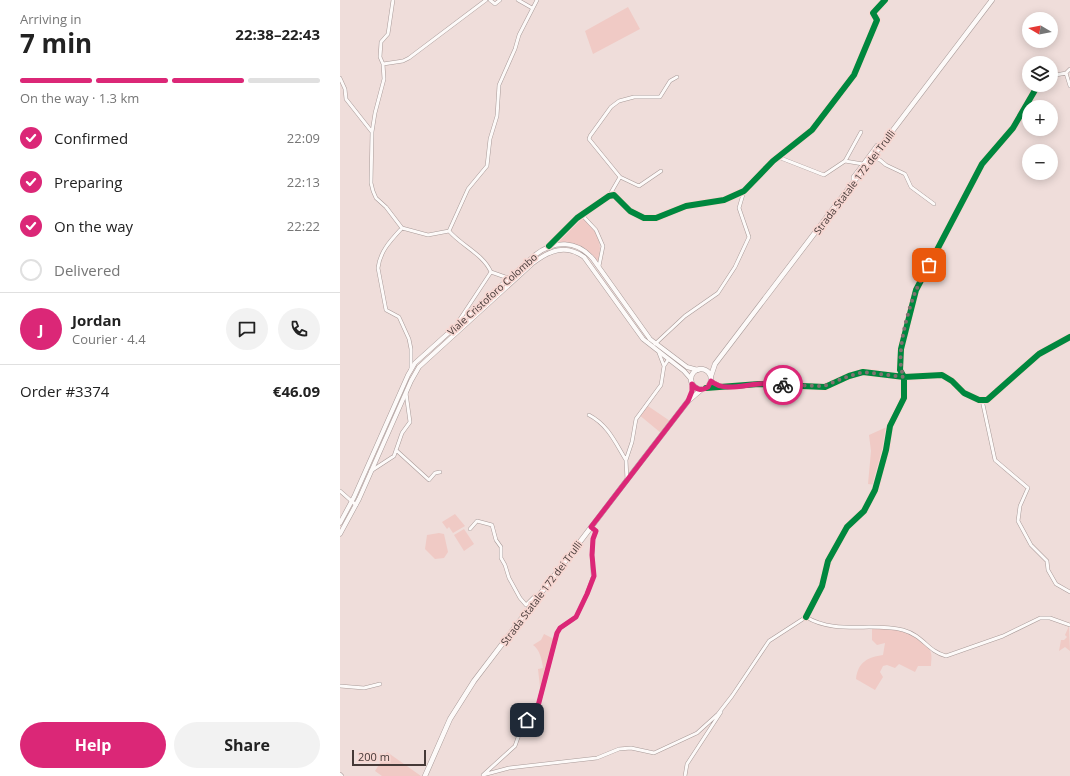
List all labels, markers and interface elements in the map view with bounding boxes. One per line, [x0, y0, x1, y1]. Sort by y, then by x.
text: Arriving in [20, 10, 82, 28]
north arrow [1022, 12, 1058, 48]
map controls [1022, 12, 1058, 180]
text: 22:38–22:43 [235, 24, 320, 44]
text: 7 min [20, 25, 92, 61]
button: layers [1022, 56, 1058, 92]
text: On the way · 1.3 km [20, 89, 139, 107]
button: + [1022, 100, 1058, 136]
icon: check [20, 127, 42, 149]
street label: Strada Statale 172 dei Trulli [810, 127, 898, 237]
text: Confirmed [54, 128, 128, 148]
text: 22:09 [287, 129, 320, 147]
button: − [1022, 144, 1058, 180]
icon: check [20, 171, 42, 193]
text: Preparing [54, 172, 122, 192]
text: 22:13 [287, 173, 320, 191]
icon: check [20, 215, 42, 237]
text: On the way [54, 216, 133, 236]
text: 22:22 [287, 217, 320, 235]
pin [912, 248, 946, 282]
street label: Viale Cristoforo Colombo [444, 250, 540, 338]
icon: bag [918, 254, 940, 276]
text: Delivered [54, 260, 121, 280]
button: chat [226, 308, 268, 350]
button: phone [278, 308, 320, 350]
text: Jordan [72, 310, 121, 330]
text: J [39, 319, 43, 339]
text: Courier · 4.4 [72, 330, 146, 348]
courier [763, 365, 803, 405]
icon: bike [772, 374, 794, 396]
text: Order #3374 [20, 381, 109, 401]
text: €46.09 [273, 381, 320, 401]
street label: Strada Statale 172 dei Trulli [497, 538, 585, 648]
pin [510, 703, 544, 737]
icon: home [516, 709, 538, 731]
button: Help [20, 722, 166, 768]
button: Share [174, 722, 320, 768]
scale bar [352, 748, 426, 767]
text: 200 m [358, 749, 390, 764]

